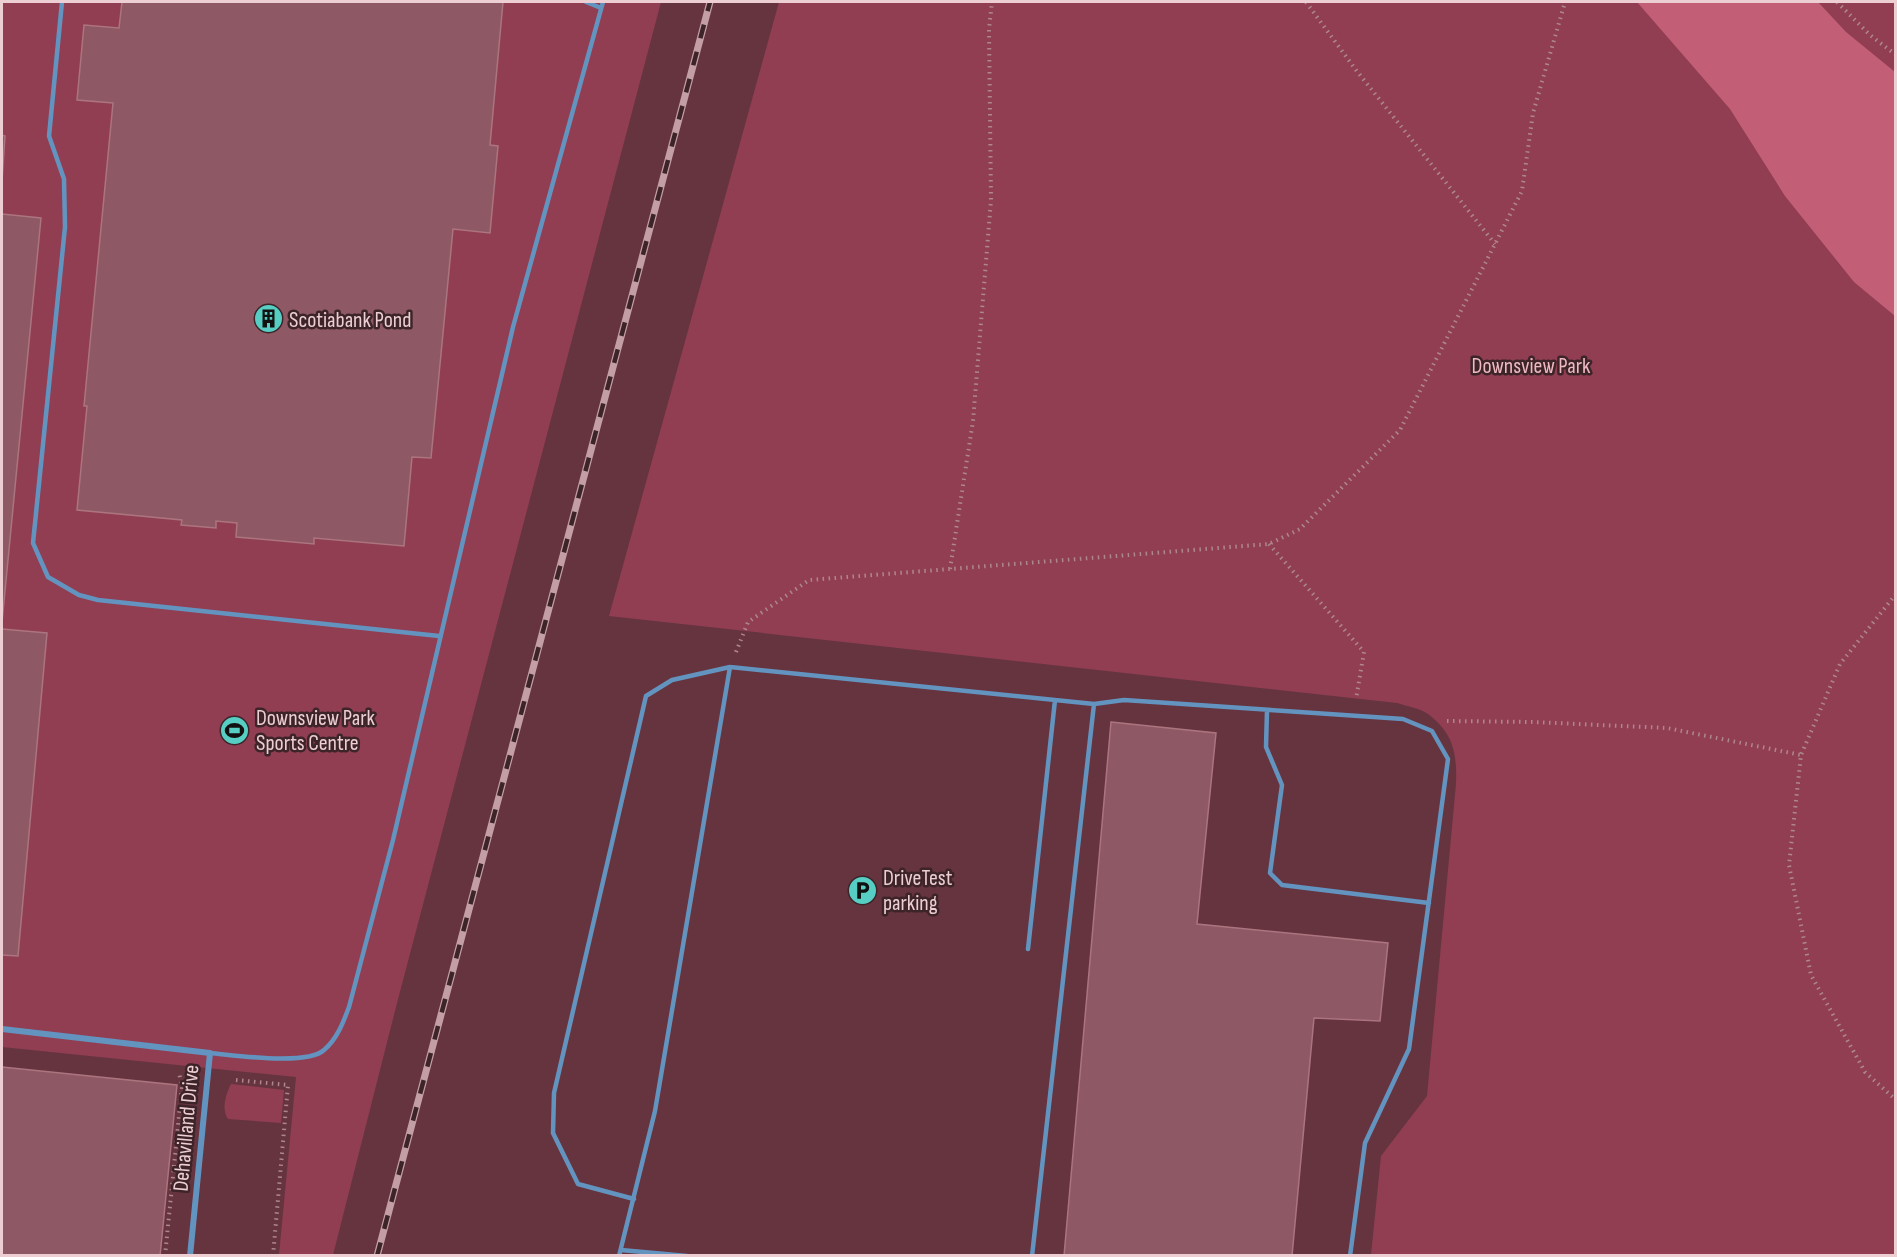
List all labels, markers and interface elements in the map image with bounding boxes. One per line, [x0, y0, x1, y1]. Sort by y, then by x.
building icon: Scotiabank Pond [252, 303, 284, 335]
place label: Scotiabank Pond [289, 307, 411, 334]
park label: Downsview Park [1472, 353, 1591, 380]
place label: Downsview Park Sports Centre [256, 705, 375, 757]
sports icon: Downsview Park Sports Centre [219, 714, 251, 746]
place label: DriveTest parking [883, 865, 953, 917]
parking icon: DriveTest parking [846, 874, 878, 906]
street label: Dehavilland Drive [168, 1064, 205, 1193]

